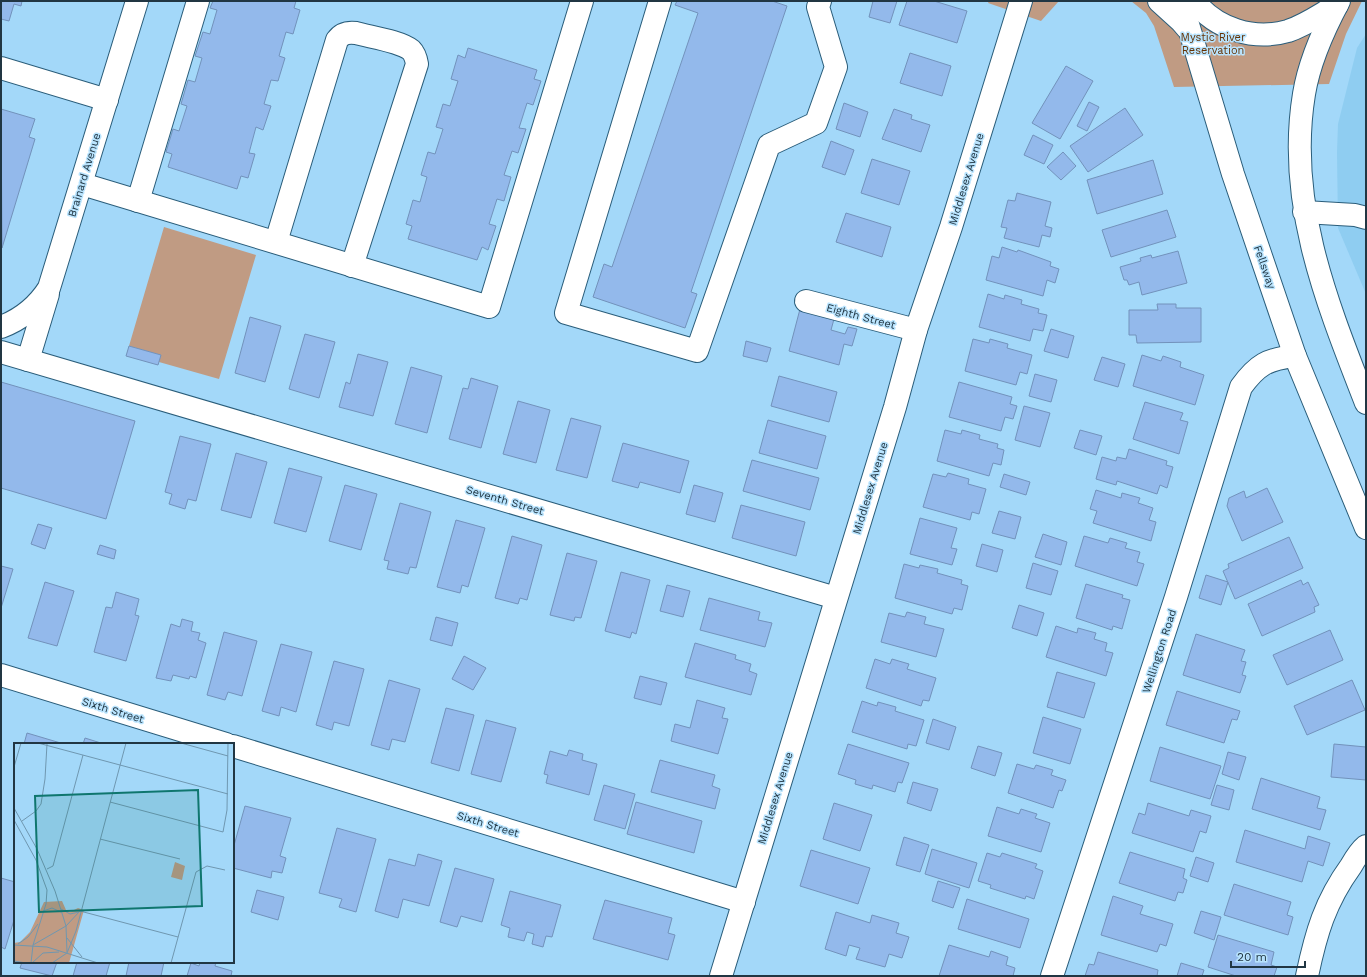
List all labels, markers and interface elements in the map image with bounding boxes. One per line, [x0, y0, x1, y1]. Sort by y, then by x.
park label: Mystic River Reservation [1181, 31, 1246, 57]
street label: Brainard Avenue [66, 132, 103, 219]
street label: Middlesex Avenue [946, 132, 987, 227]
street label: Fellsway [1251, 244, 1278, 291]
street label: Eighth Street [825, 301, 897, 332]
street label: Middlesex Avenue [850, 441, 891, 536]
street label: Seventh Street [464, 483, 546, 518]
street label: Wellington Road [1140, 608, 1179, 695]
street label: Sixth Street [80, 695, 146, 726]
inset map [14, 743, 234, 963]
street label: Middlesex Avenue [755, 751, 796, 846]
street label: Sixth Street [455, 809, 521, 840]
scale bar [1231, 943, 1305, 969]
text: 20 m [1237, 950, 1267, 964]

